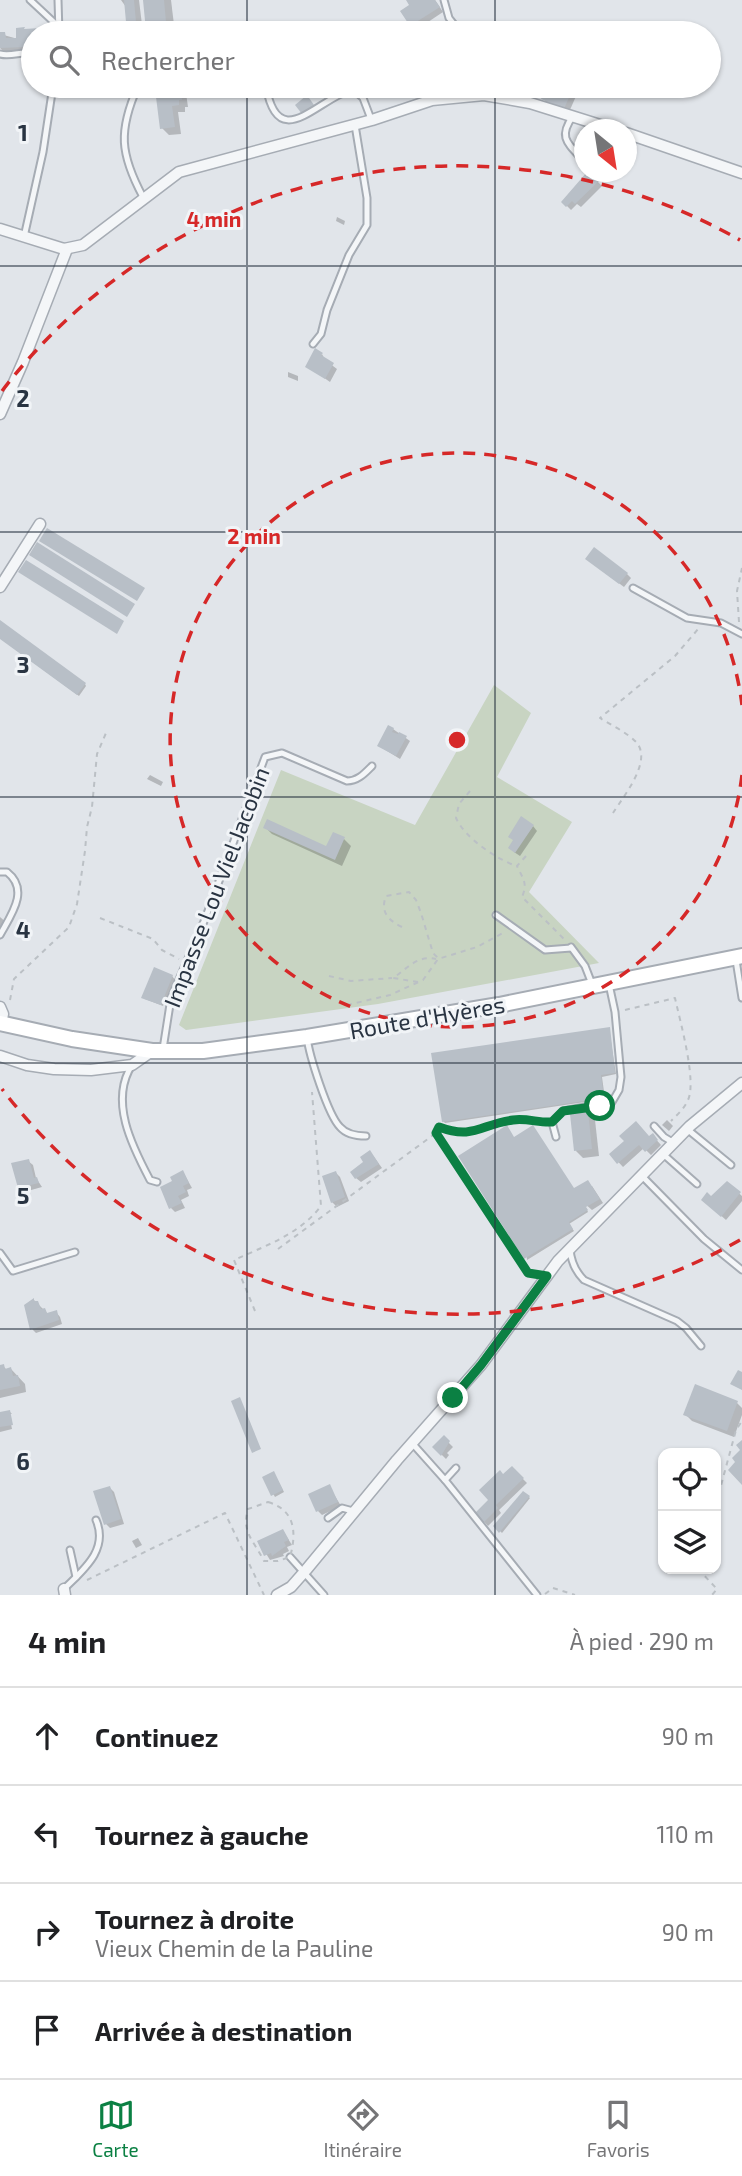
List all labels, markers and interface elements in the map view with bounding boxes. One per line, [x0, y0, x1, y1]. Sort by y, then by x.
search box [21, 21, 721, 98]
icon: search [45, 41, 83, 79]
text: Rechercher [101, 44, 235, 75]
text: 1 [18, 118, 28, 146]
north arrow [574, 119, 637, 182]
text: 4 min [187, 206, 241, 231]
text: 2 [16, 384, 30, 412]
text: 2 min [227, 523, 281, 548]
text: 3 [16, 650, 30, 678]
centre of rings [445, 728, 469, 752]
street label: Impasse Lou Viel Jacobin [157, 763, 275, 1011]
text: 4 [16, 915, 30, 943]
street label: Route d'Hyères [347, 990, 507, 1044]
route start [584, 1090, 615, 1121]
text: 5 [17, 1181, 29, 1209]
route end [437, 1382, 468, 1413]
text: 6 [16, 1447, 30, 1475]
map controls [658, 1448, 721, 1574]
button: locate [658, 1448, 721, 1511]
button: layers [658, 1511, 721, 1574]
text: 4 min [28, 1623, 106, 1659]
text: À pied · 290 m [570, 1627, 714, 1655]
icon: ahead [28, 1717, 66, 1755]
text: Continuez [95, 1721, 218, 1752]
text: 90 m [662, 1722, 714, 1750]
icon: left [28, 1815, 66, 1853]
text: Tournez à gauche [95, 1819, 309, 1850]
text: 110 m [657, 1820, 714, 1848]
text: Tournez à droite [95, 1903, 294, 1934]
icon: right [28, 1913, 66, 1951]
text: 90 m [662, 1918, 714, 1946]
text: Vieux Chemin de la Pauline [95, 1934, 373, 1962]
icon: arrive [28, 2011, 66, 2049]
text: Arrivée à destination [95, 2015, 352, 2046]
tab: Carte [92, 2096, 139, 2161]
tab: Itinéraire [323, 2096, 402, 2161]
tab: Favoris [587, 2096, 650, 2161]

